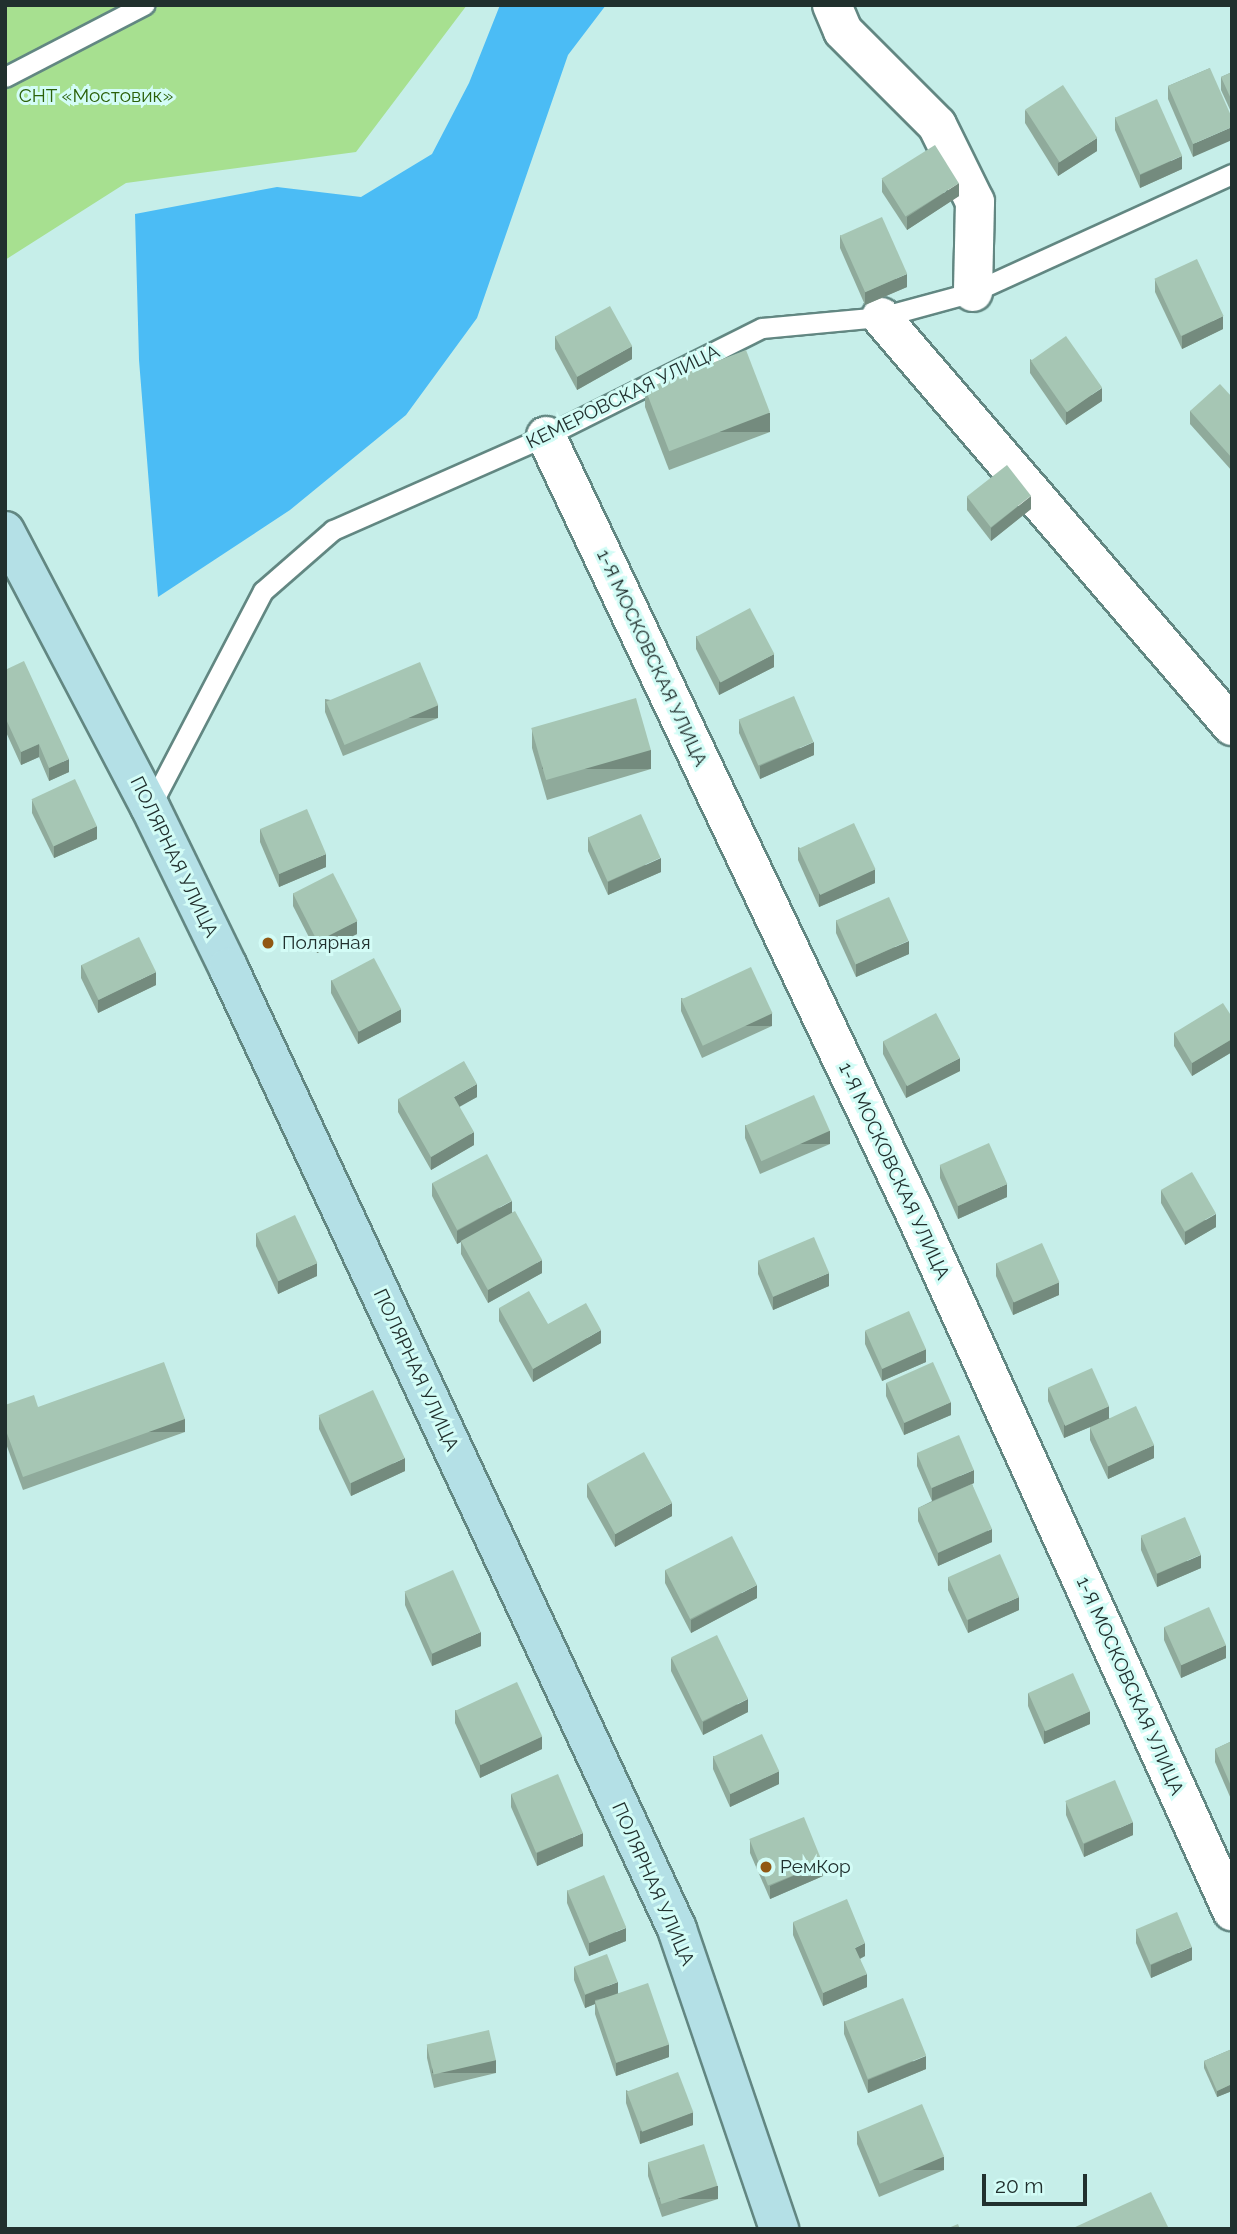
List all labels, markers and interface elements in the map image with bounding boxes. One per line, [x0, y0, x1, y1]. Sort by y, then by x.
park label: СНТ «Мостовик» [18, 85, 174, 107]
street label: КЕМЕРОВСКАЯ УЛИЦА [523, 340, 723, 454]
street label: 1-Я МОСКОВСКАЯ УЛИЦА [592, 546, 712, 770]
street label: ПОЛЯРНАЯ УЛИЦА [125, 773, 223, 941]
place label: Полярная [282, 932, 371, 954]
marker: Полярная [260, 935, 276, 951]
street label: 1-Я МОСКОВСКАЯ УЛИЦА [834, 1059, 954, 1283]
street label: ПОЛЯРНАЯ УЛИЦА [368, 1285, 464, 1455]
street label: 1-Я МОСКОВСКАЯ УЛИЦА [1071, 1573, 1189, 1799]
street label: ПОЛЯРНАЯ УЛИЦА [607, 1799, 699, 1969]
place label: РемКор [780, 1856, 851, 1878]
marker: РемКор [758, 1859, 774, 1875]
scale bar [985, 2160, 1090, 2204]
text: 20 m [995, 2173, 1043, 2198]

